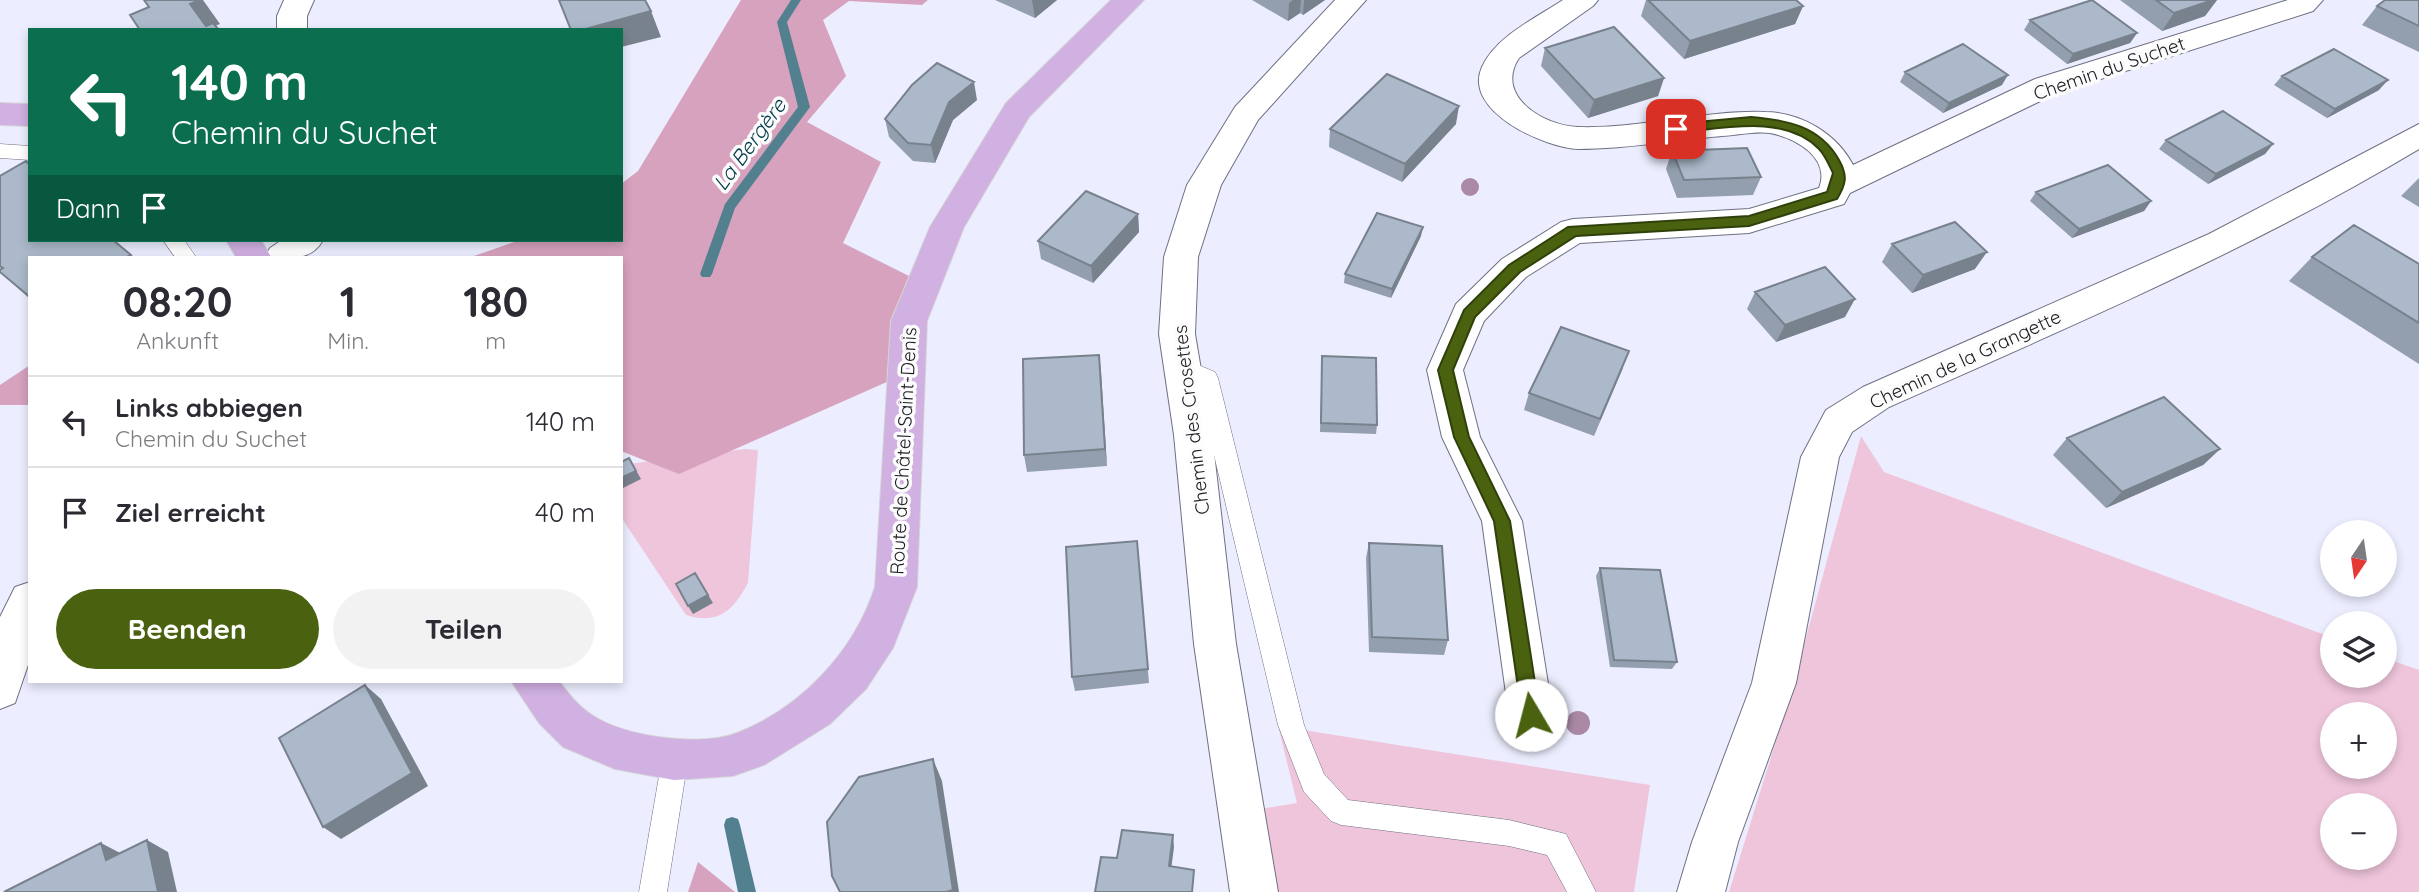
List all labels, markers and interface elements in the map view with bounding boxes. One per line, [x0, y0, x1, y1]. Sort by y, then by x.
street label: Chemin du Suchet [2030, 31, 2188, 105]
text: 140 m [171, 51, 308, 112]
icon: left [56, 56, 147, 147]
water label: La Bergère [707, 92, 792, 195]
pin [1646, 99, 1706, 159]
icon: arrive [1657, 110, 1695, 148]
text: Chemin du Suchet [171, 112, 438, 152]
icon: arrive [135, 189, 173, 227]
text: Dann [56, 192, 121, 225]
text: 08:20 [123, 275, 233, 328]
text: 1 [340, 275, 356, 328]
text: 180 [463, 275, 528, 328]
street label: Chemin de la Grangette [1865, 304, 2065, 414]
street label: Chemin des Crosettes [1167, 324, 1215, 516]
text: Ankunft [136, 326, 219, 355]
text: Min. [327, 326, 369, 355]
text: m [485, 326, 506, 355]
street label: Route de Châtel-Saint-Denis [885, 327, 921, 575]
text: Links abbiegen [115, 391, 303, 424]
icon: left [56, 403, 94, 441]
text: 140 m [526, 405, 595, 438]
text: Chemin du Suchet [115, 424, 307, 453]
icon: arrive [56, 494, 94, 532]
text: Ziel erreicht [115, 496, 266, 529]
text: 40 m [535, 496, 595, 529]
north arrow [2320, 520, 2398, 597]
map controls [2320, 520, 2397, 870]
button: Beenden [56, 589, 319, 669]
button: Teilen [333, 589, 595, 669]
button: layers [2320, 611, 2397, 688]
position arrow [1494, 678, 1568, 752]
button: + [2320, 702, 2397, 779]
button: − [2320, 793, 2397, 870]

